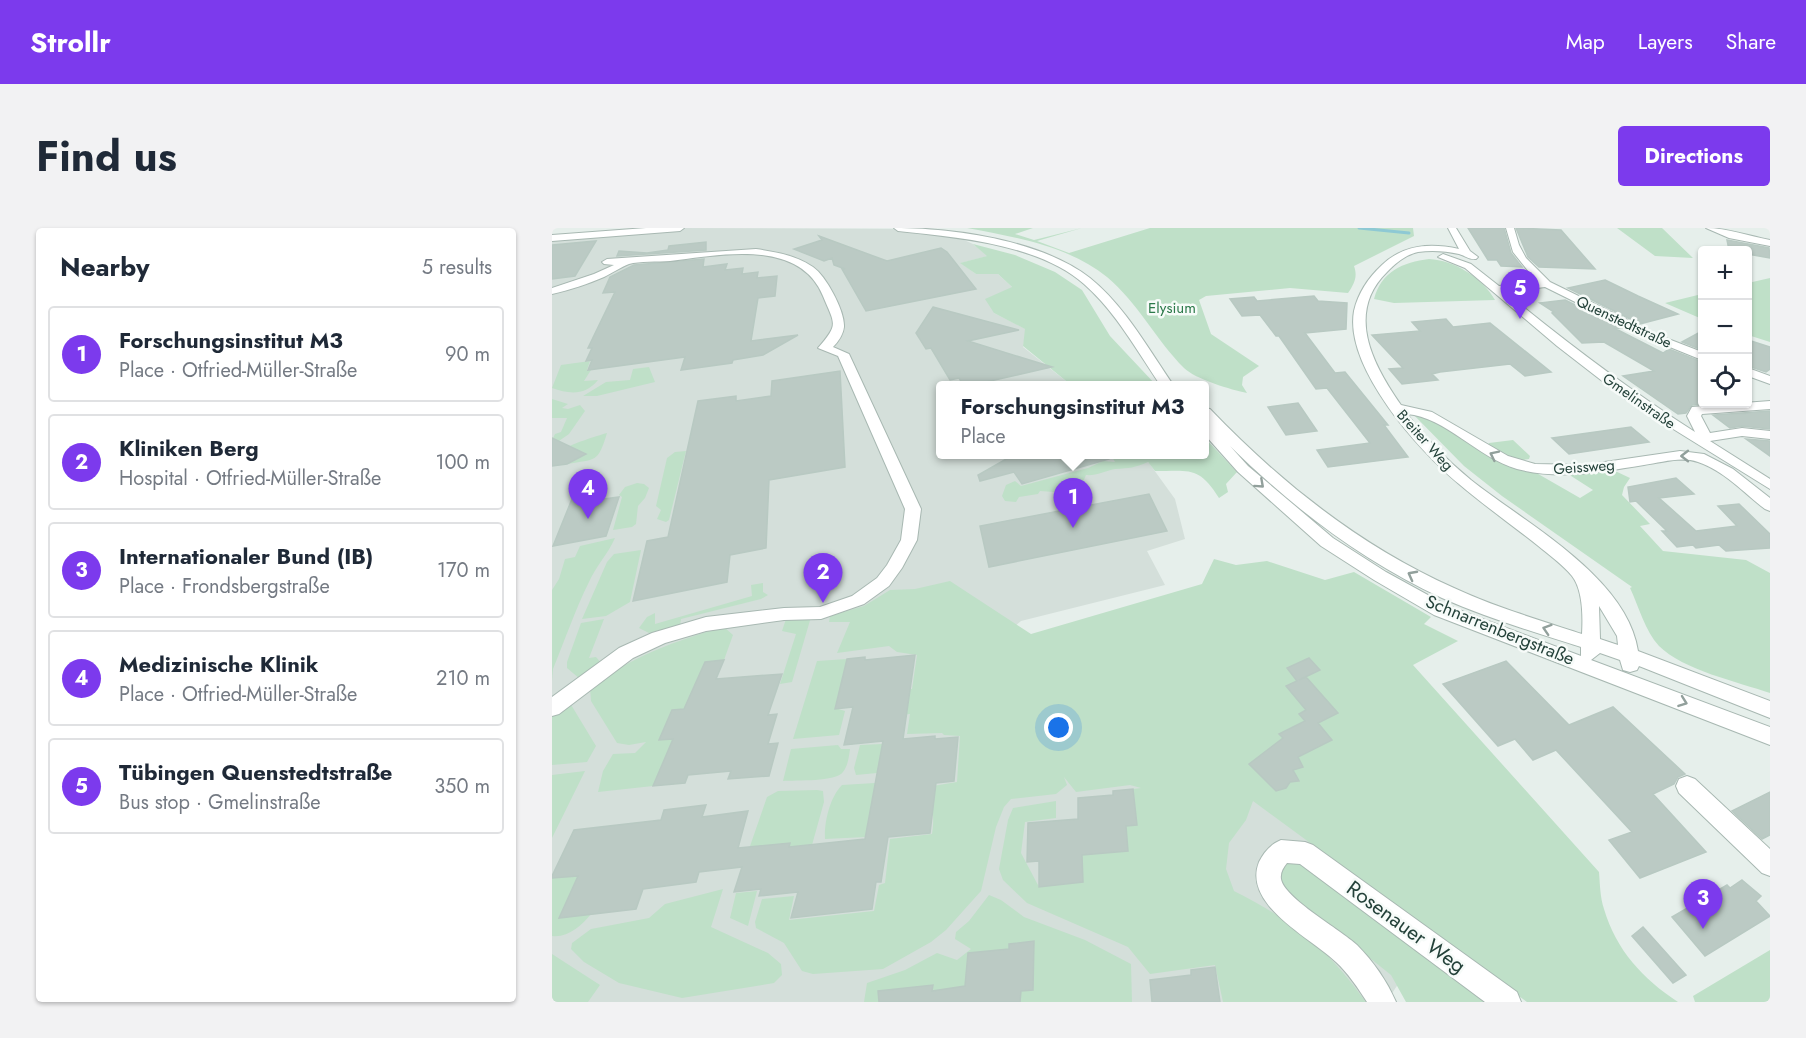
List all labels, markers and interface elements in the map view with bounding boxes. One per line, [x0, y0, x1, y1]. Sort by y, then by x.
text: Strollr [30, 22, 111, 63]
text: Map [1566, 27, 1605, 57]
text: Layers [1638, 27, 1693, 57]
text: Share [1726, 27, 1776, 57]
text: Find us [36, 126, 177, 187]
button: Directions [1618, 126, 1770, 186]
map controls [1698, 246, 1752, 408]
button: + [1698, 246, 1752, 300]
text: Nearby [60, 248, 149, 286]
text: 5 results [422, 253, 492, 282]
pin: 5 [1500, 270, 1540, 319]
street label: Quenstedtstraße [1573, 290, 1676, 354]
park label: Elysium [1148, 297, 1196, 319]
button: − [1698, 300, 1752, 354]
text: Forschungsinstitut M3 [119, 324, 343, 356]
text: 1 [76, 340, 87, 369]
text: 90 m [445, 340, 490, 369]
button: locate [1698, 354, 1752, 408]
text: Place · Otfried-Müller-Straße [119, 356, 357, 385]
street label: Gmelinstraße [1598, 368, 1680, 434]
popup [936, 381, 1209, 459]
text: Forschungsinstitut M3 [960, 390, 1185, 422]
street label: Breiter Weg [1391, 404, 1459, 476]
text: Place [960, 422, 1006, 451]
text: Kliniken Berg [119, 432, 259, 464]
text: 2 [75, 448, 88, 477]
text: 100 m [435, 448, 490, 477]
one-way arrow [1681, 450, 1690, 462]
one-way arrow [1489, 451, 1500, 463]
street label: Geissweg [1553, 454, 1615, 480]
text: Hospital · Otfried-Müller-Straße [119, 464, 381, 493]
pin: 4 [568, 470, 608, 519]
one-way arrow [1253, 477, 1264, 488]
pin: 1 [1054, 478, 1092, 528]
text: Internationaler Bund (IB) [119, 540, 373, 572]
pin: 2 [804, 554, 842, 603]
text: 3 [75, 556, 88, 585]
text: 170 m [437, 556, 490, 585]
one-way arrow [1408, 571, 1418, 582]
text: Place · Frondsbergstraße [119, 572, 330, 601]
street label: Schnarrenbergstraße [1422, 588, 1578, 672]
one-way arrow [1543, 624, 1553, 637]
text: Medizinische Klinik [119, 648, 319, 680]
text: 4 [75, 664, 88, 693]
text: 210 m [436, 664, 490, 693]
text: Place · Otfried-Müller-Straße [119, 680, 357, 709]
one-way arrow [1677, 694, 1688, 707]
your location [1044, 713, 1073, 742]
text: Tübingen Quenstedtstraße [119, 756, 392, 788]
text: 5 [75, 772, 88, 801]
text: 350 m [434, 772, 490, 801]
text: Bus stop · Gmelinstraße [119, 788, 321, 817]
street label: Rosenauer Weg [1340, 873, 1472, 981]
pin: 3 [1684, 880, 1722, 929]

